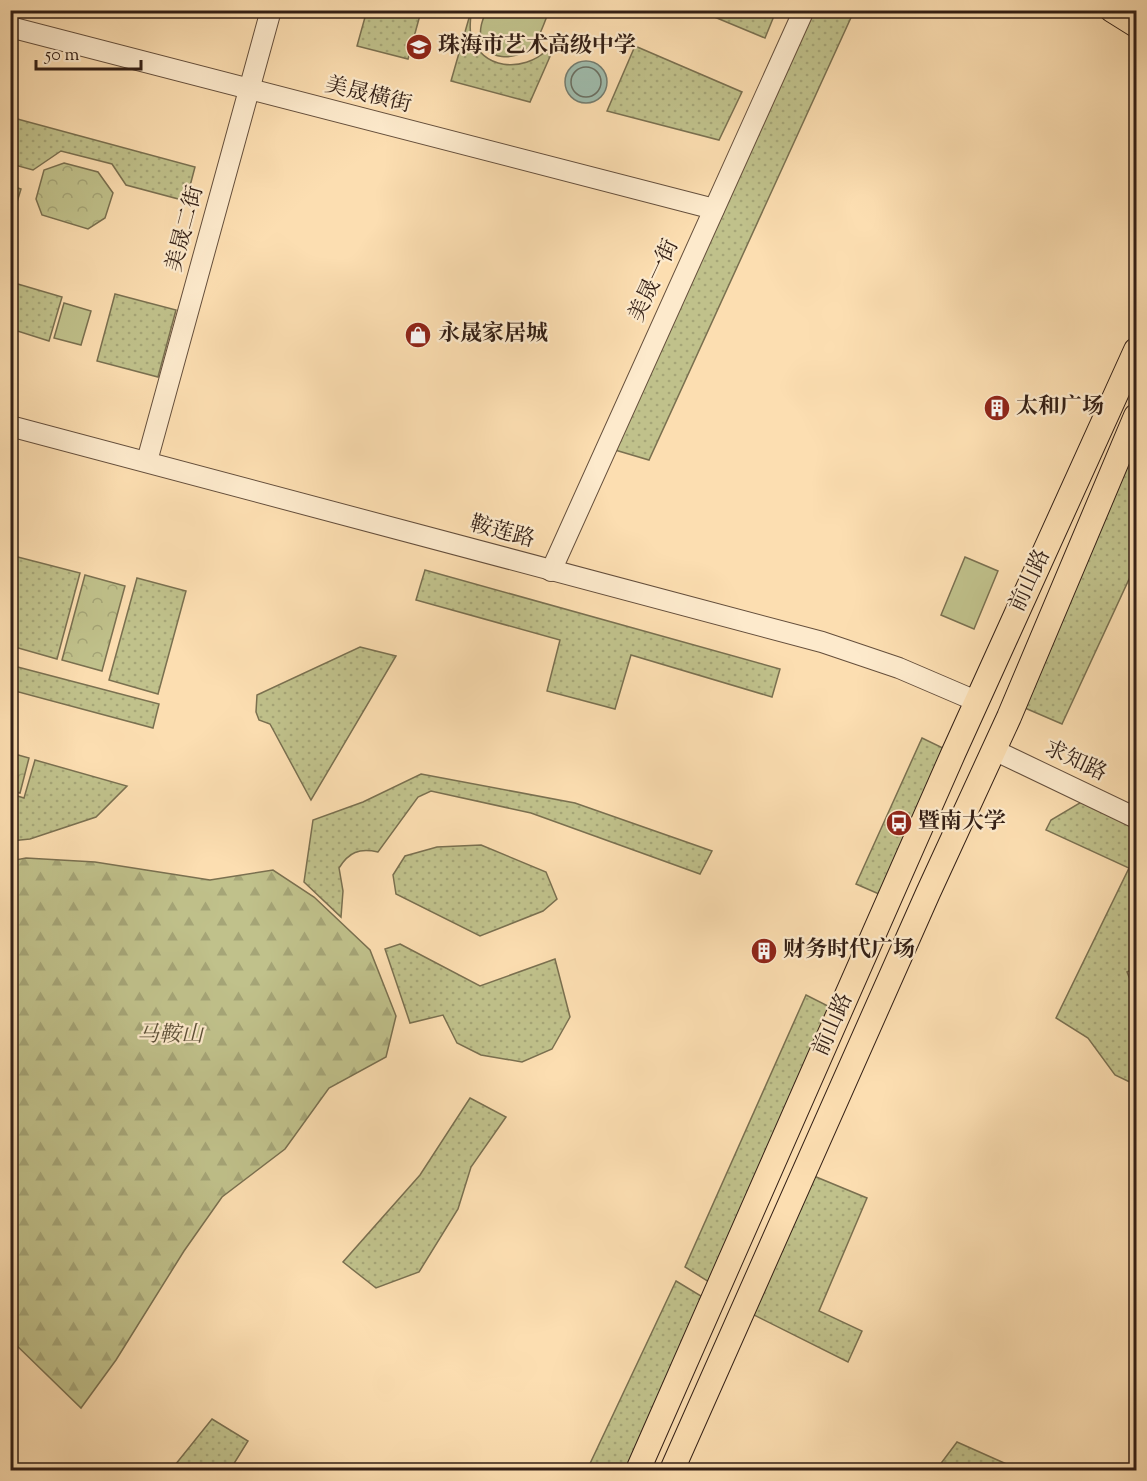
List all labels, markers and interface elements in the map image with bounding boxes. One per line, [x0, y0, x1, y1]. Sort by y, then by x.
place label: 珠海市艺术高级中学 [438, 31, 636, 63]
school or university icon: 珠海市艺术高级中学 [404, 32, 434, 62]
scale bar [36, 33, 141, 71]
text: 50 m [44, 43, 80, 69]
street label: 美晟橫街 [321, 70, 415, 122]
street label: 美晟二街 [159, 182, 213, 276]
street label: 美晟一街 [622, 234, 688, 328]
place label: 永晟家居城 [438, 319, 548, 351]
shop icon: 永晟家居城 [403, 320, 433, 350]
place label: 太和广场 [1016, 392, 1104, 424]
building icon: 太和广场 [982, 393, 1012, 423]
street label: 鞍莲路 [466, 509, 538, 557]
street label: 前山路 [1003, 544, 1059, 618]
street label: 求知路 [1038, 734, 1112, 790]
place label: 暨南大学 [918, 807, 1006, 839]
bus stop icon: 暨南大学 [884, 808, 914, 838]
place label: 财务时代广场 [783, 935, 915, 967]
building icon: 财务时代广场 [749, 936, 779, 966]
street label: 前山路 [806, 988, 862, 1062]
park label: 马鞍山 [137, 1020, 205, 1052]

